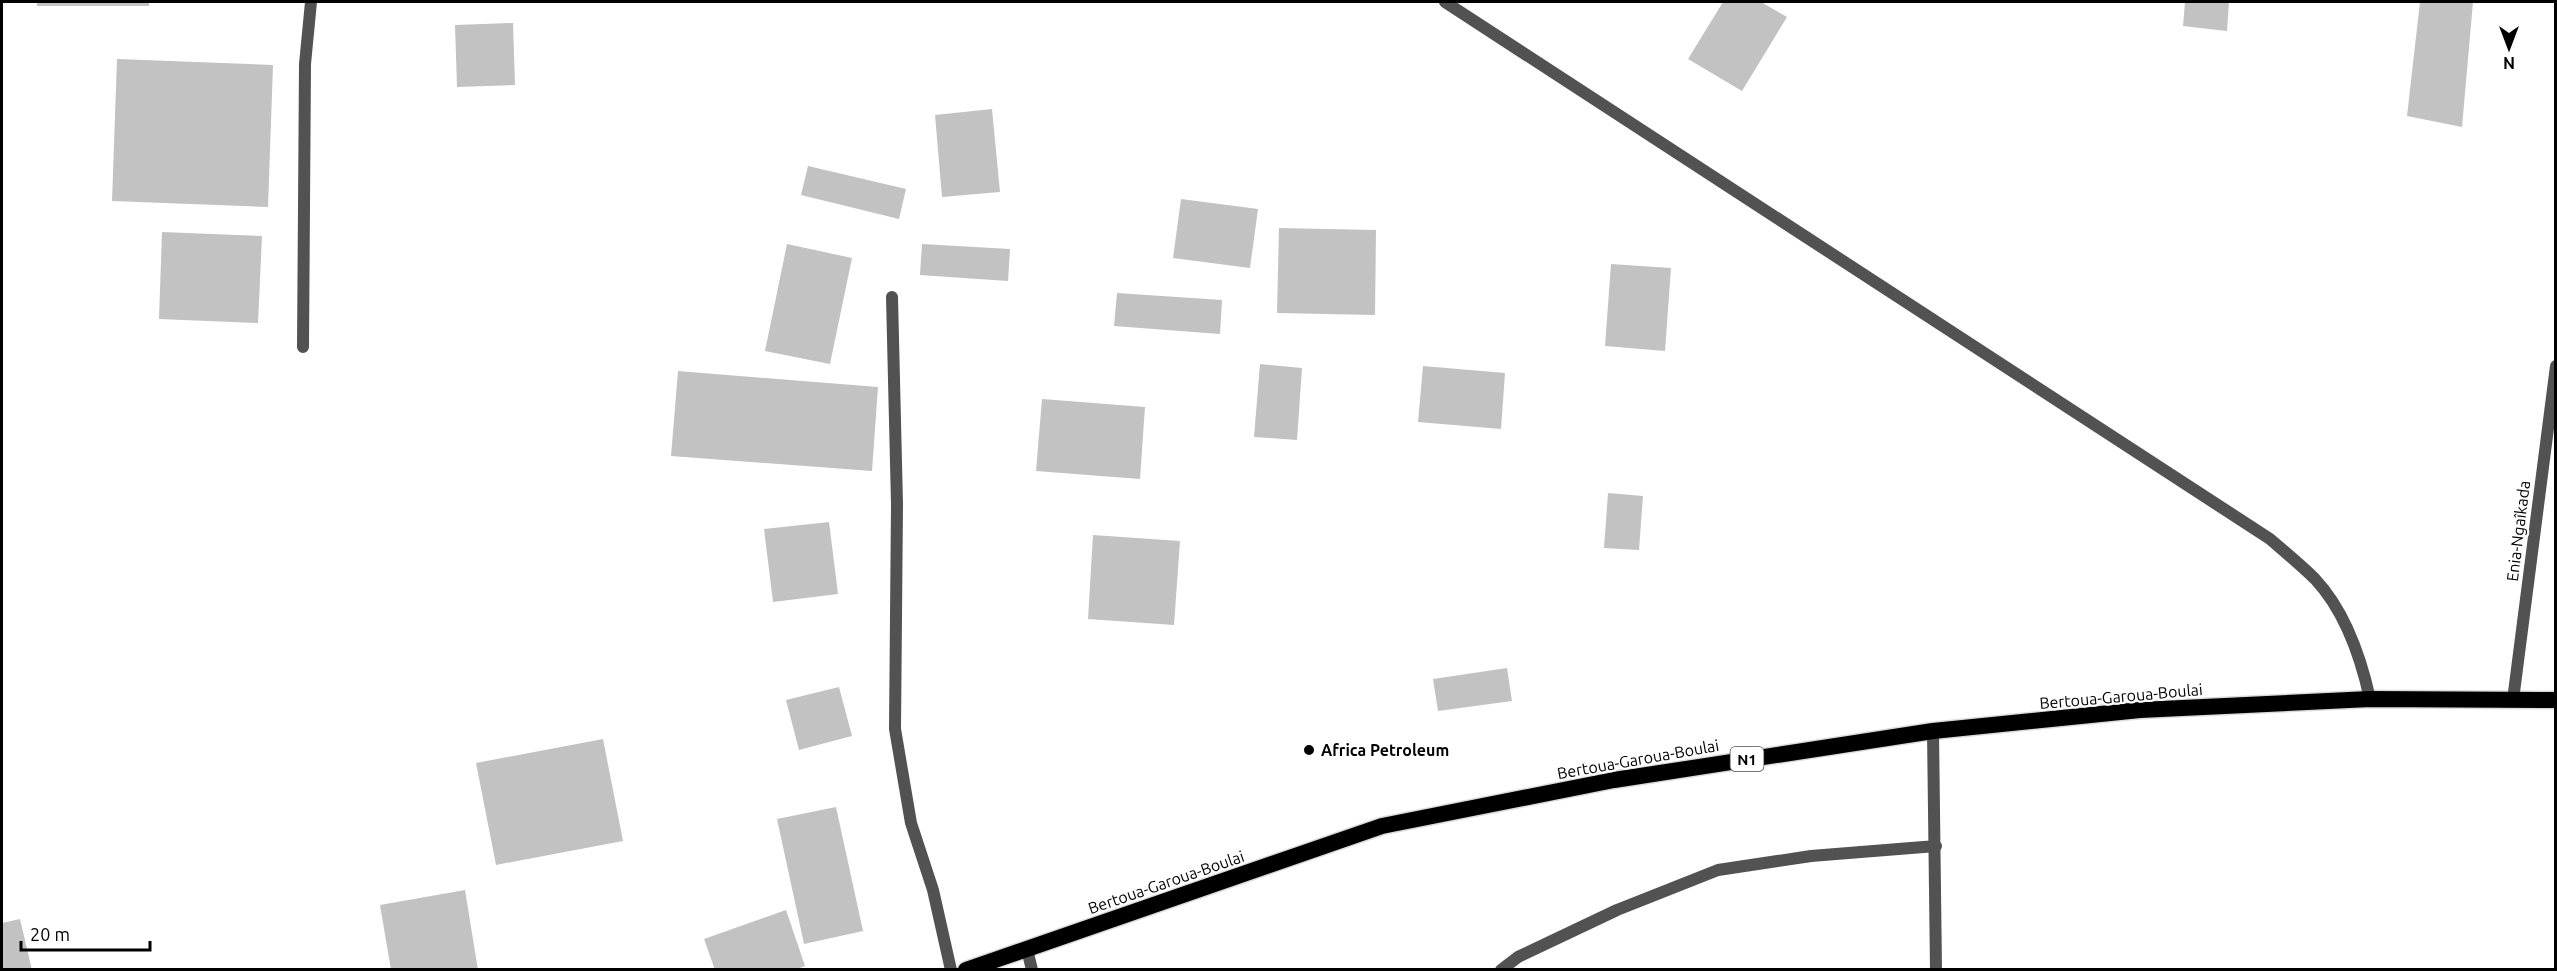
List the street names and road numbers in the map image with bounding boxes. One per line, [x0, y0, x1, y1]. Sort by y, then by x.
street label: Enia-Ngaîkada [2503, 480, 2533, 582]
street label: Bertoua-Garoua-Boulai [2039, 680, 2203, 712]
street label: Bertoua-Garoua-Boulai [1556, 736, 1720, 782]
road number: N1 [1730, 747, 1764, 771]
street label: Bertoua-Garoua-Boulai [1086, 847, 1246, 917]

